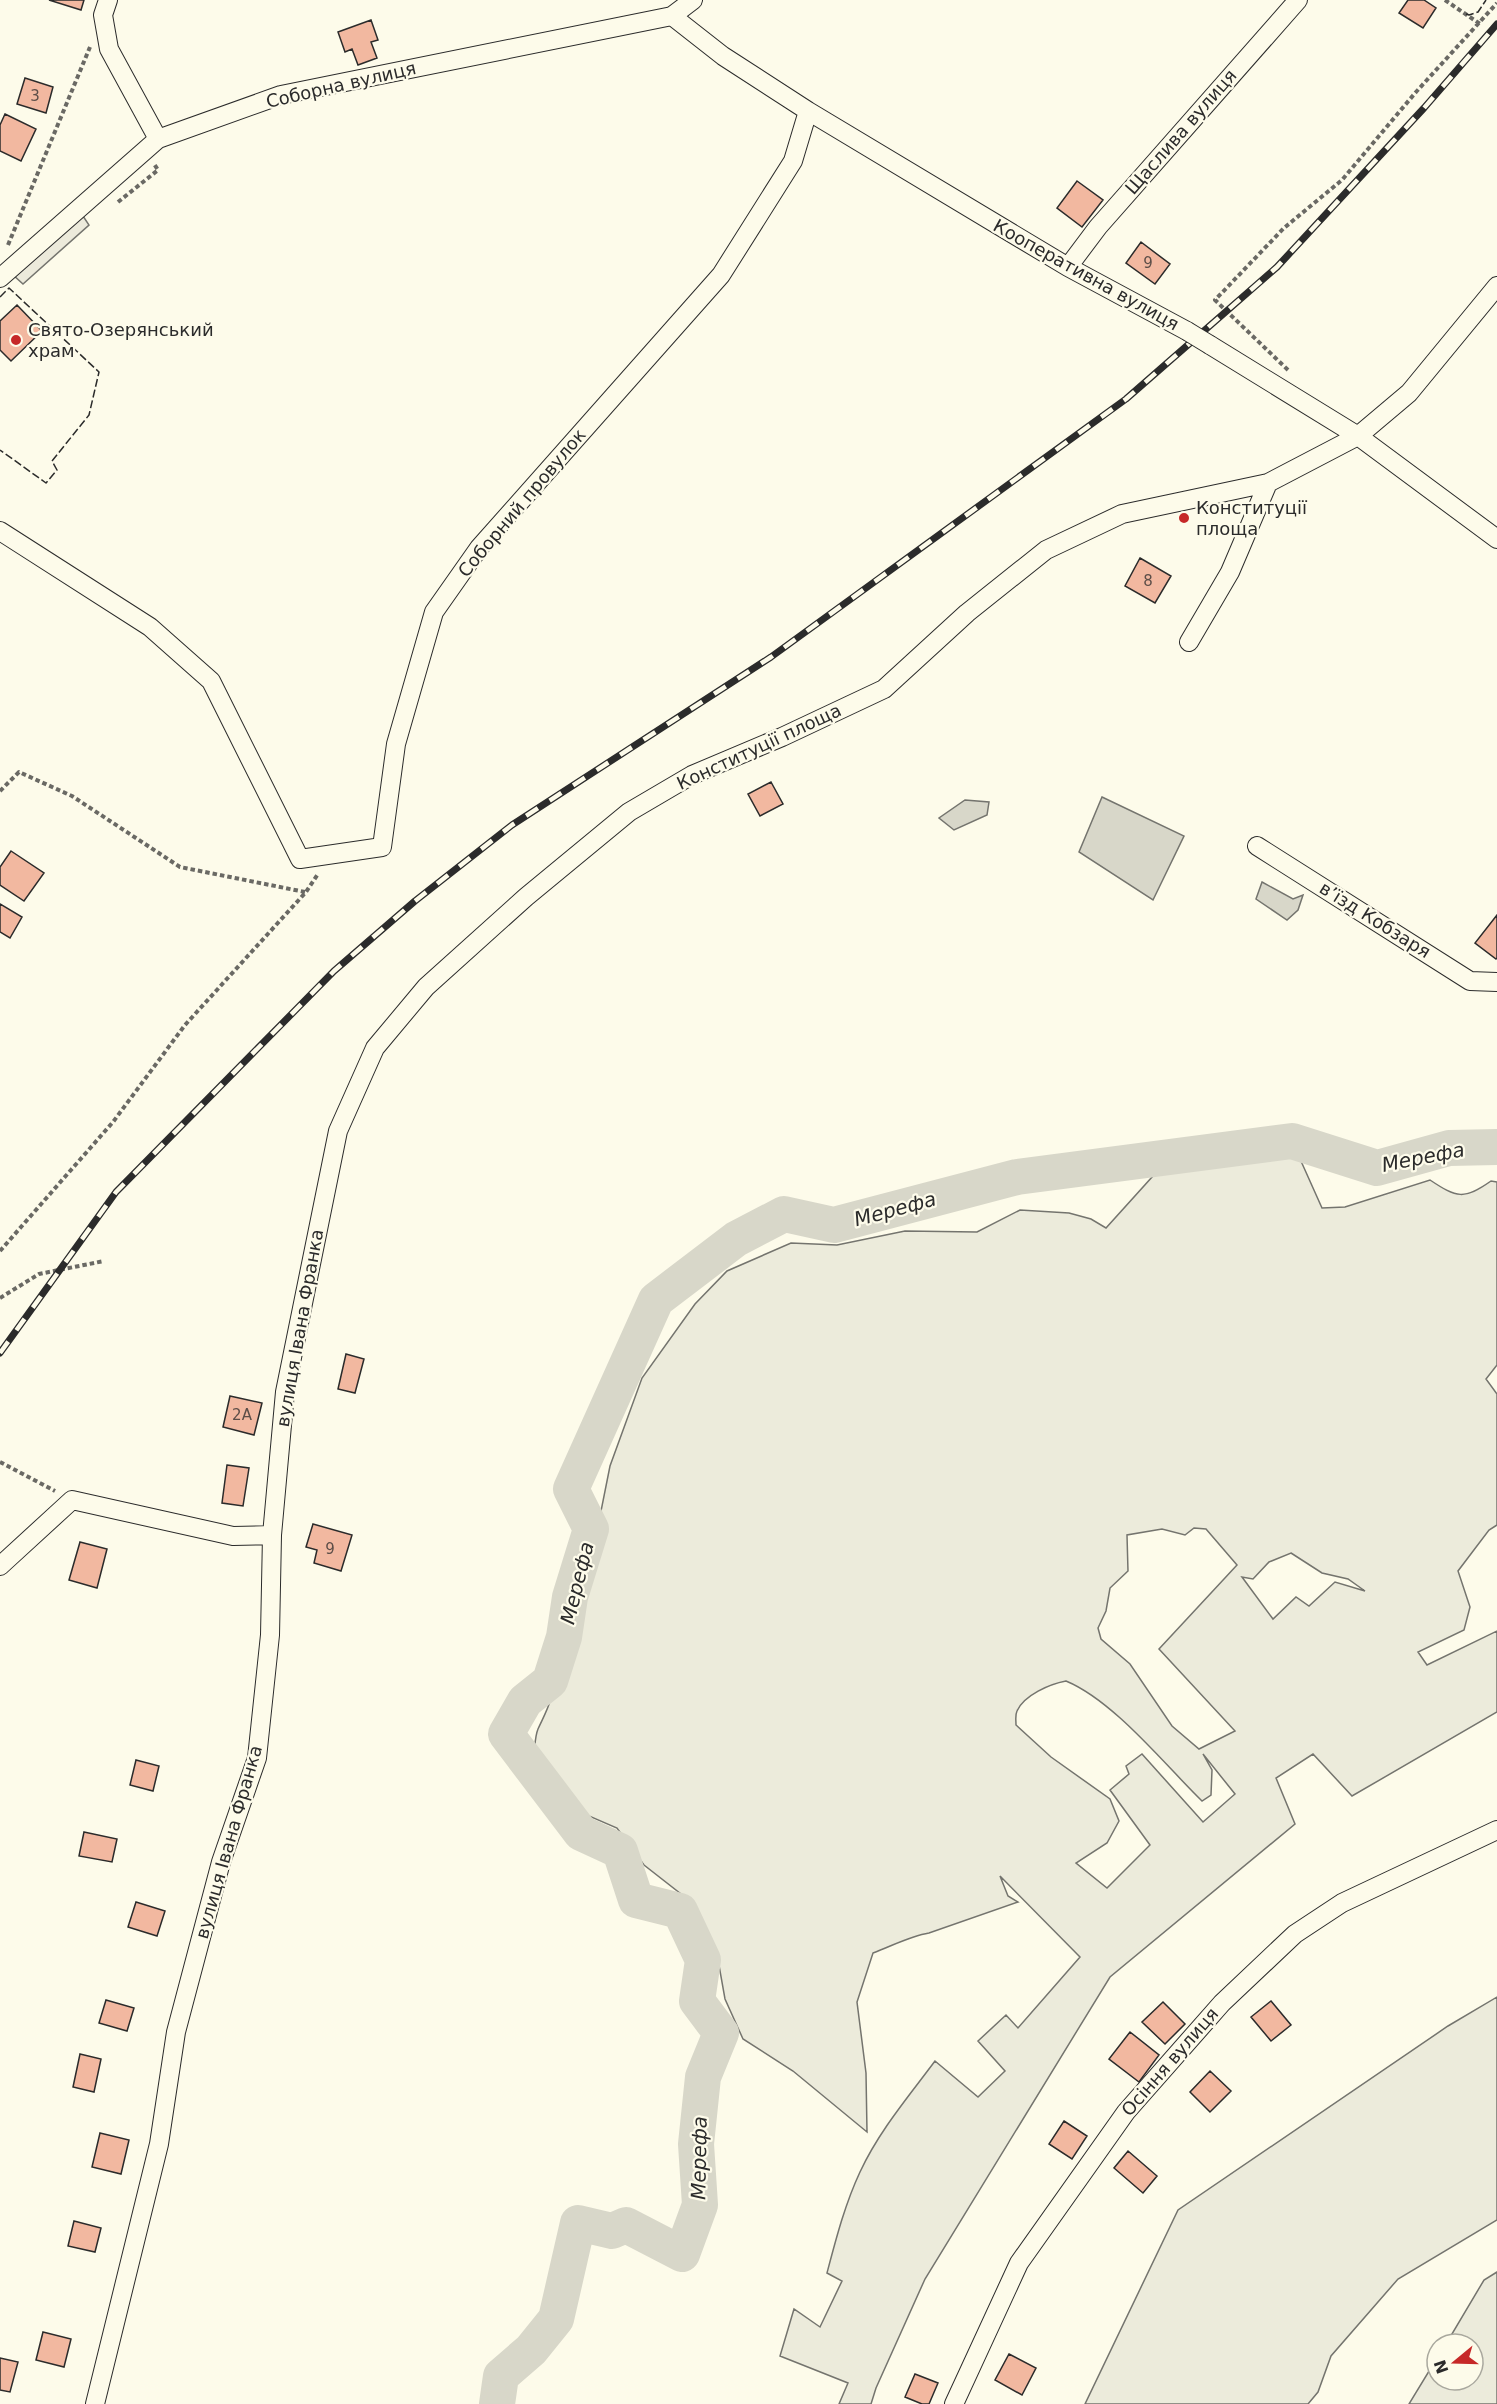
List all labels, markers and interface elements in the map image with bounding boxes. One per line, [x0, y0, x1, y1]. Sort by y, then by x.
street label: Соборна вулиця [264, 57, 418, 112]
street label: Щаслива вулиця [1121, 65, 1241, 198]
house number: 3 [30, 87, 40, 105]
street label: Кооперативна вулиця [990, 215, 1183, 334]
house number: 9 [1143, 254, 1153, 272]
place label: Свято-Озерянський храм [28, 319, 214, 361]
marker: Свято-Озерянський храм [9, 333, 23, 347]
street label: Соборний провулок [454, 424, 590, 581]
place label: Конституції площа [1196, 497, 1308, 539]
marker: Конституції площа [1177, 511, 1191, 525]
house number: 8 [1143, 572, 1153, 590]
street label: Конституції площа [673, 699, 844, 794]
street label: в’їзд Кобзаря [1316, 877, 1435, 962]
water label: Мерефа [1380, 1137, 1466, 1177]
water label: Мерефа [851, 1187, 939, 1231]
street label: вулиця Івана Франка [272, 1227, 327, 1428]
house number: 2А [232, 1406, 253, 1424]
water label: Мерефа [555, 1539, 599, 1627]
house number: 9 [325, 1540, 335, 1558]
street label: вулиця Івана Франка [191, 1743, 266, 1941]
street label: Осіння вулиця [1117, 2003, 1222, 2120]
water label: Мерефа [686, 2116, 712, 2200]
north arrow [1425, 2332, 1485, 2392]
text: N [1430, 2357, 1452, 2376]

